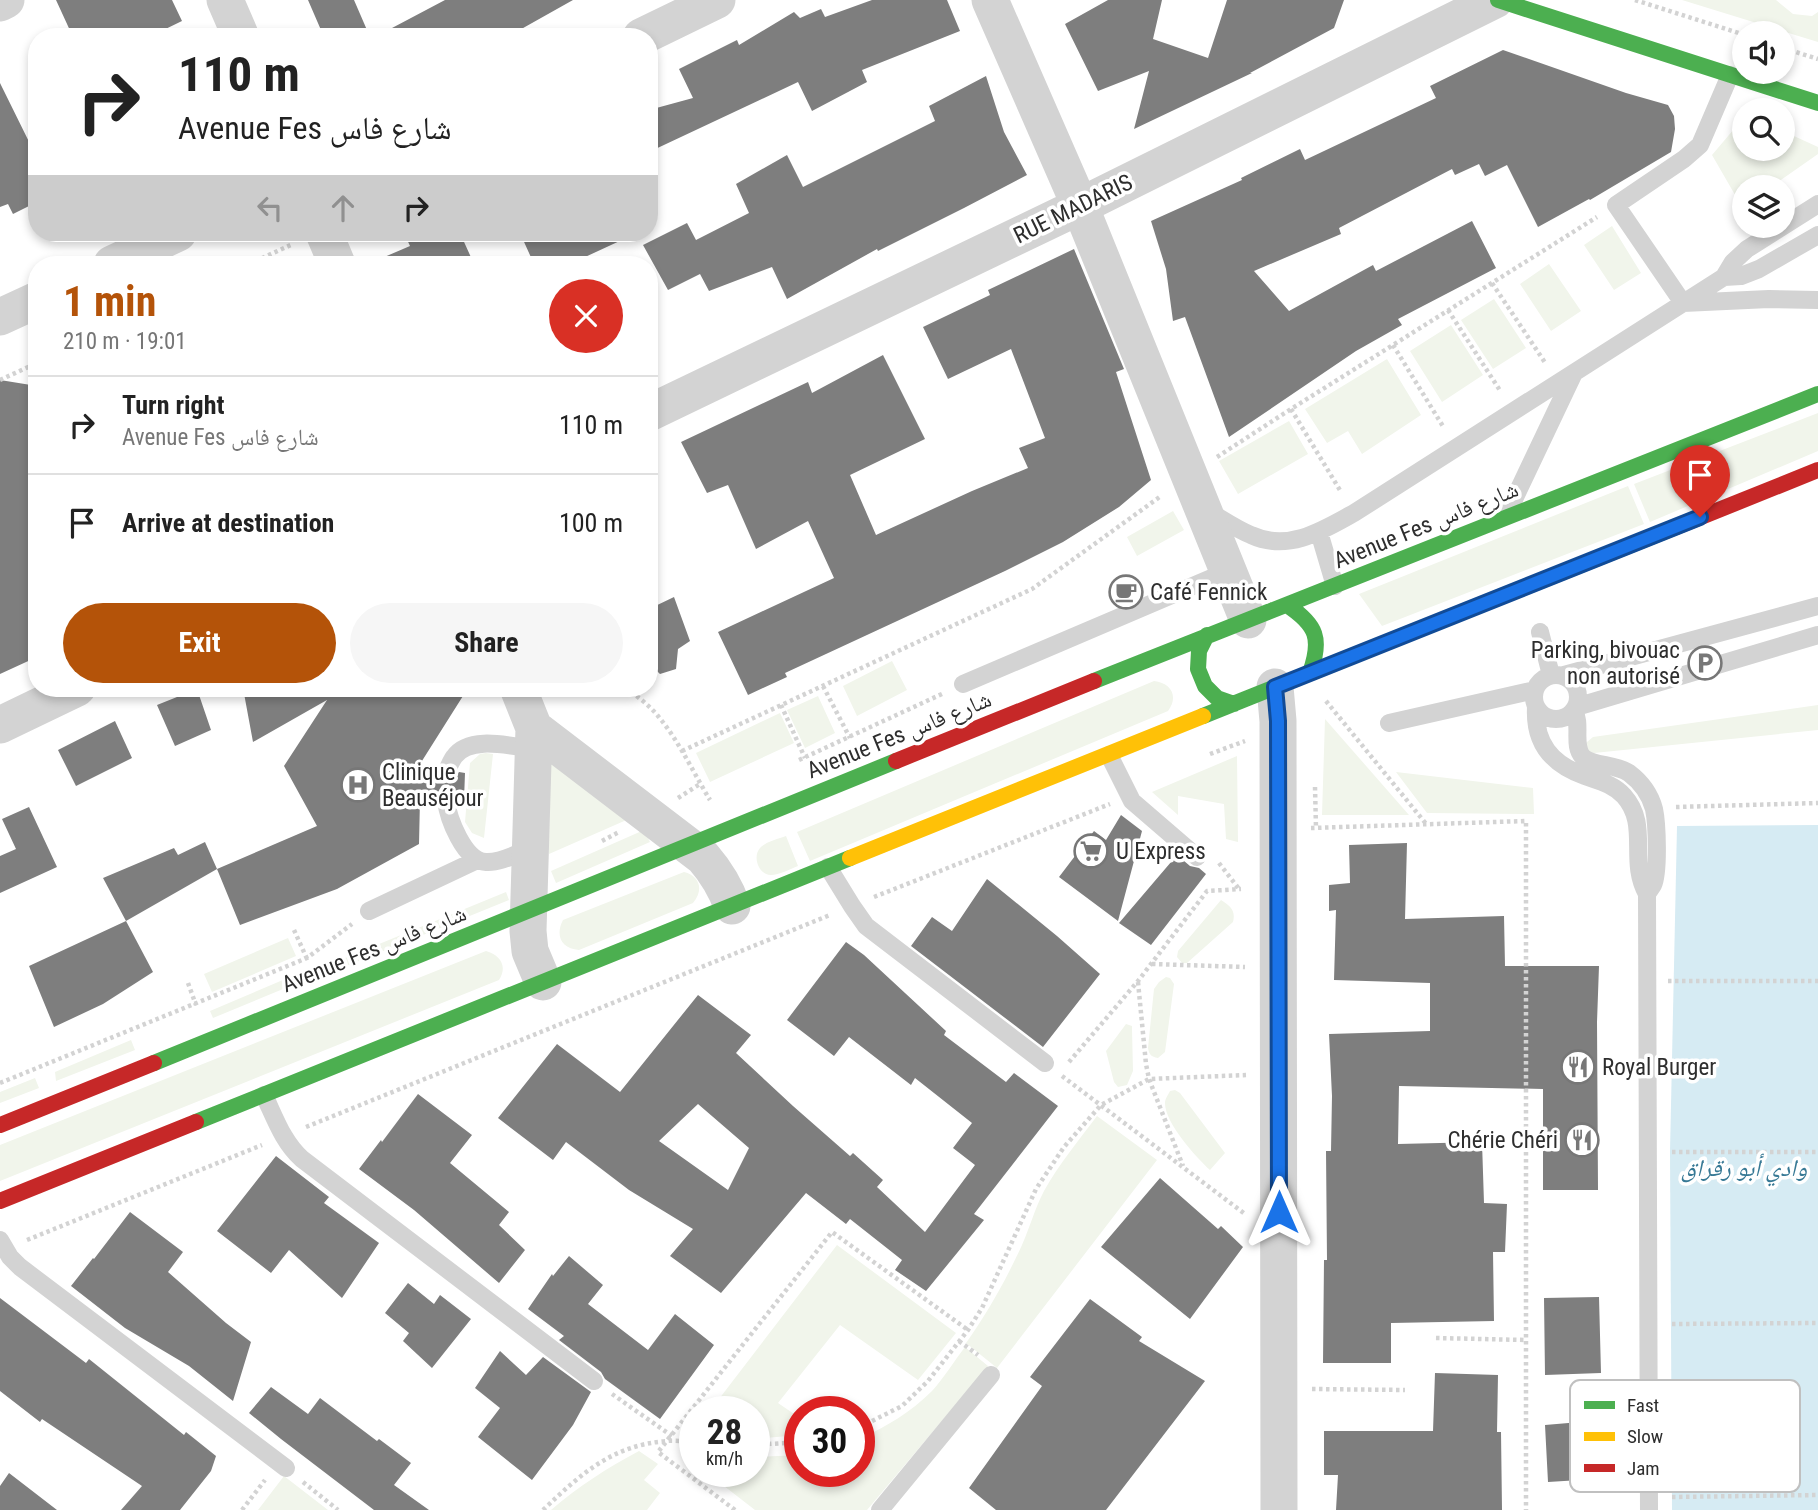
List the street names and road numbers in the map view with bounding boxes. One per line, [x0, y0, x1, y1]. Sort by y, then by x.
street label: RUE MADARIS [1009, 169, 1137, 249]
street label: Avenue Fes شارع فاس [1330, 476, 1523, 575]
street label: Avenue Fes شارع فاس [803, 686, 996, 785]
street label: Avenue Fes شارع فاس [278, 900, 471, 999]

